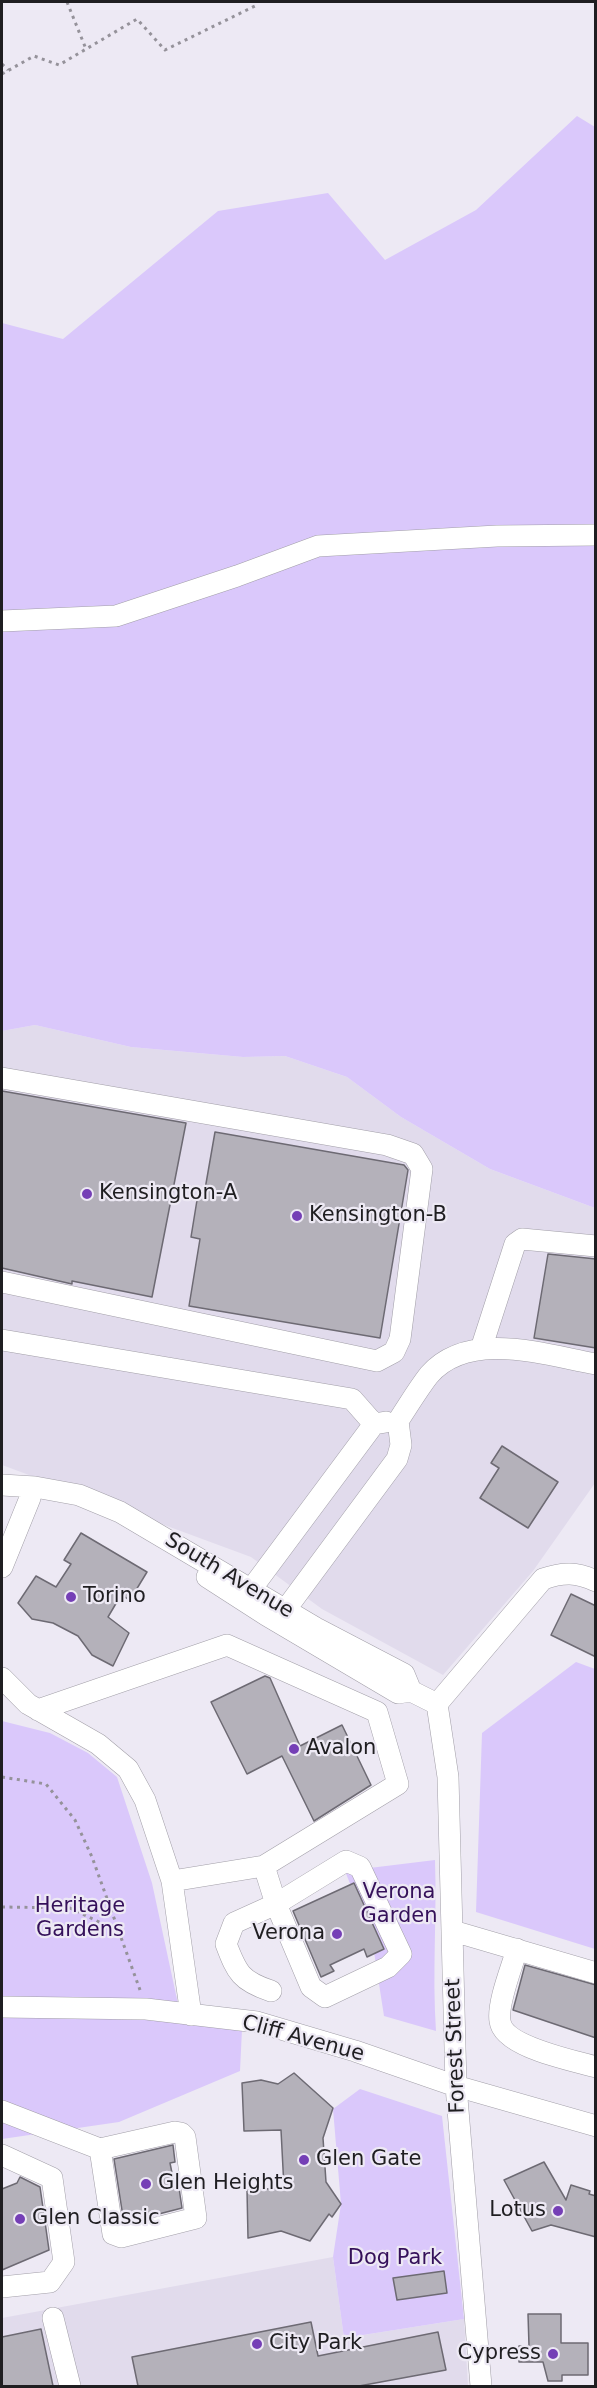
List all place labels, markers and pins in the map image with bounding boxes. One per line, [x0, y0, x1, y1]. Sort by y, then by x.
place label: Kensington-A [99, 1181, 237, 1207]
marker: Kensington-A [80, 1187, 94, 1201]
place label: Kensington-B [309, 1203, 447, 1229]
marker: Kensington-B [290, 1209, 304, 1223]
place label: Torino [83, 1584, 146, 1610]
marker: Torino [64, 1590, 78, 1604]
place label: Avalon [306, 1736, 376, 1762]
marker: Avalon [287, 1742, 301, 1756]
place label: Verona [252, 1921, 325, 1947]
marker: Verona [330, 1927, 344, 1941]
place label: Glen Gate [316, 2147, 421, 2173]
marker: Glen Gate [297, 2153, 311, 2167]
place label: Glen Heights [158, 2171, 293, 2197]
marker: Glen Heights [139, 2177, 153, 2191]
place label: Lotus [489, 2198, 546, 2224]
marker: Lotus [551, 2204, 565, 2218]
place label: Glen Classic [32, 2206, 160, 2232]
marker: Glen Classic [13, 2212, 27, 2226]
place label: City Park [269, 2331, 362, 2357]
marker: City Park [250, 2337, 264, 2351]
place label: Cypress [458, 2341, 541, 2367]
marker: Cypress [546, 2347, 560, 2361]

